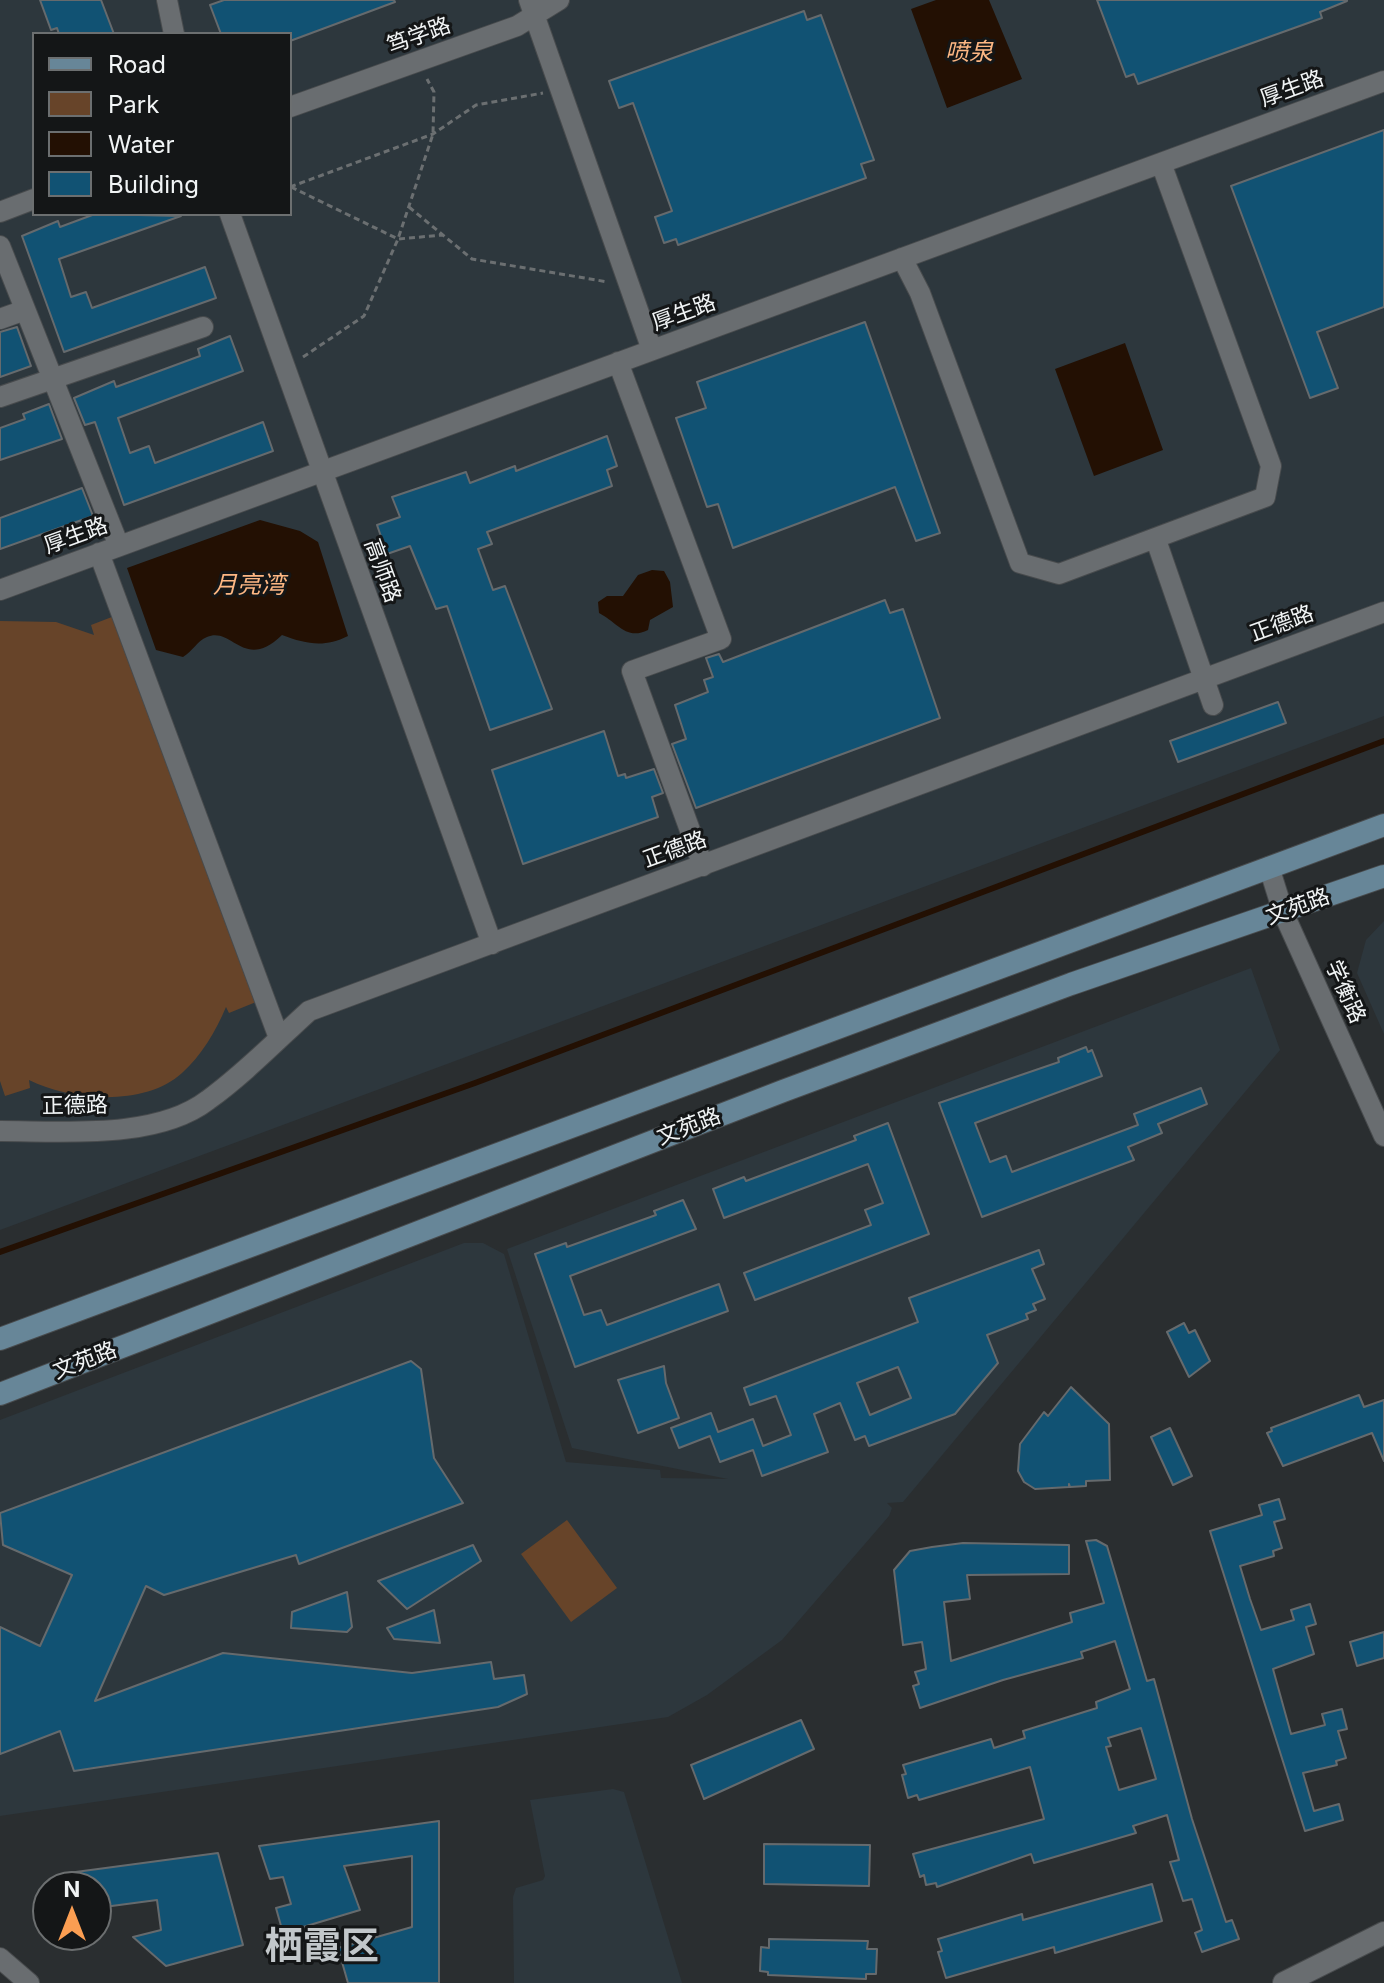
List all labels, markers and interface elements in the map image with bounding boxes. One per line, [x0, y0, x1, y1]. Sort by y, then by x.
street label: 笃学路 [383, 12, 455, 60]
legend [32, 32, 292, 216]
water label: 喷泉 [945, 39, 993, 67]
text: Road [108, 50, 166, 79]
street label: 厚生路 [1256, 65, 1328, 113]
text: Park [108, 90, 159, 119]
text: Water [108, 130, 175, 159]
text: Building [108, 170, 199, 199]
street label: 厚生路 [648, 289, 720, 337]
street label: 厚生路 [40, 512, 112, 560]
street label: 高师路 [358, 535, 406, 607]
water label: 月亮湾 [213, 572, 285, 600]
street label: 正德路 [1246, 600, 1318, 648]
street label: 正德路 [639, 826, 711, 874]
street label: 文苑路 [1262, 883, 1334, 931]
street label: 学衡路 [1320, 956, 1370, 1028]
street label: 正德路 [42, 1092, 108, 1120]
street label: 文苑路 [653, 1103, 725, 1151]
street label: 文苑路 [49, 1337, 121, 1385]
north arrow [32, 1871, 112, 1951]
text: N [64, 1876, 80, 1902]
district label: 栖霞区 [265, 1925, 379, 1971]

